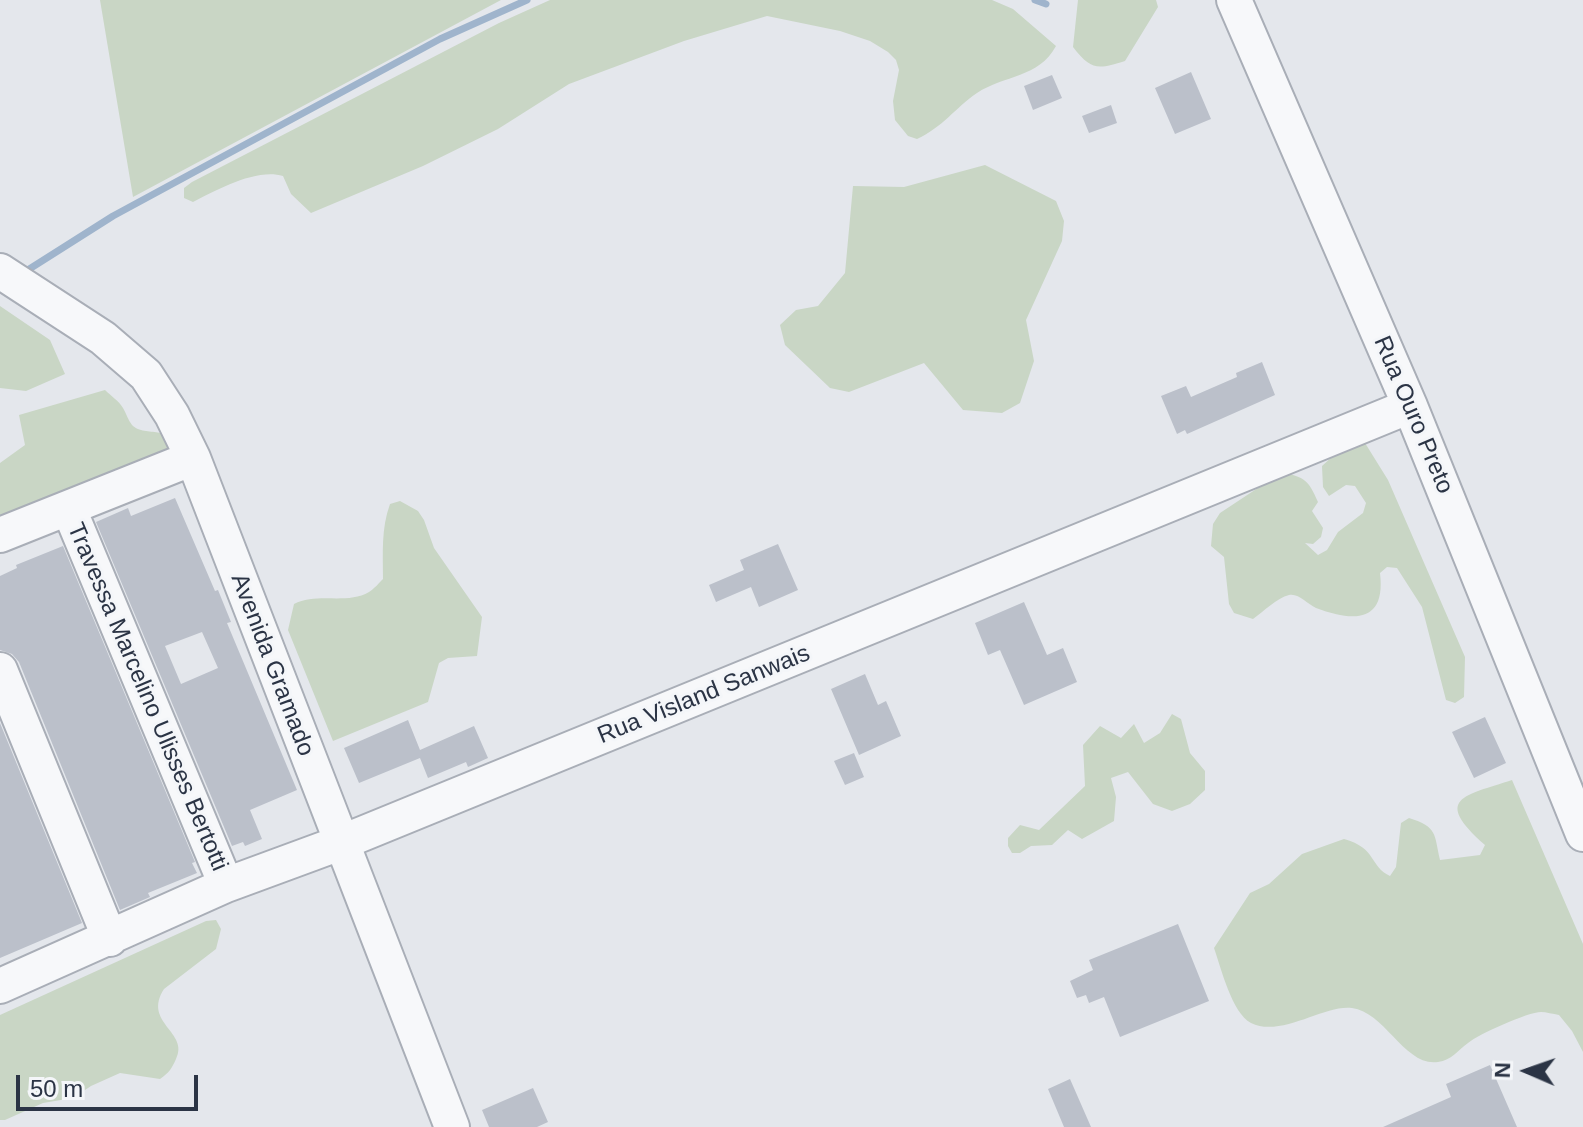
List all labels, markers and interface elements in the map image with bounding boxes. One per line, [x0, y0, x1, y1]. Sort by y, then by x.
street label: Rua Ouro Preto [1367, 332, 1459, 498]
street label: Travessa Marcelino Ulisses Bertotti [60, 519, 234, 875]
street label: Avenida Gramado [224, 570, 320, 760]
street label: Rua Visland Sanwais [594, 639, 814, 751]
north arrow [1487, 1031, 1567, 1111]
scale bar [20, 1059, 202, 1109]
text: N [1490, 1062, 1515, 1079]
text: 50 m [30, 1075, 83, 1102]

